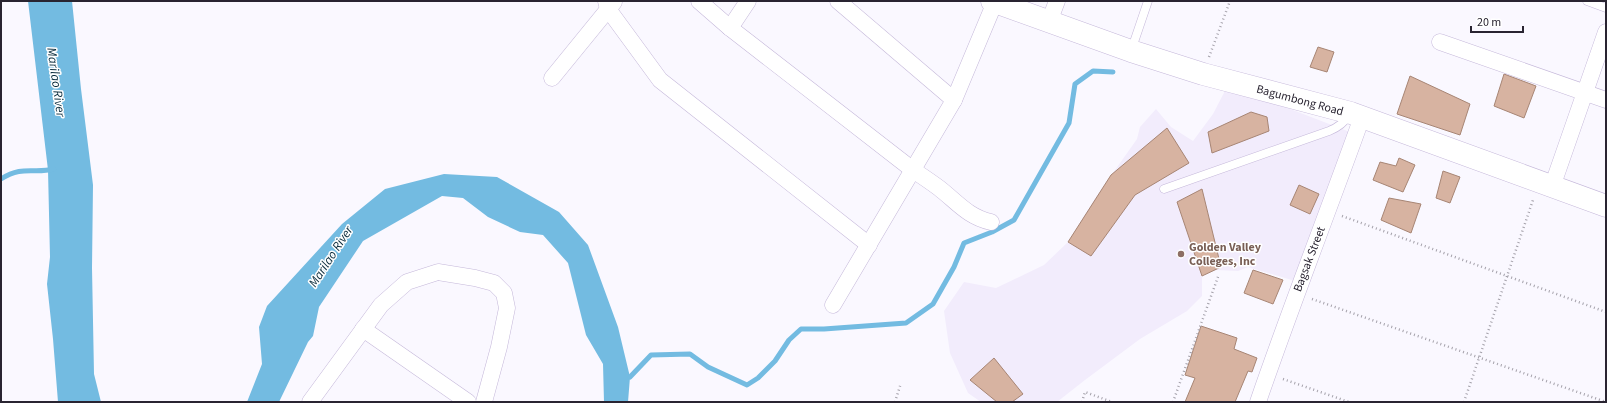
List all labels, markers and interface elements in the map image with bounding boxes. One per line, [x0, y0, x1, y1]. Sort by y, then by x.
scale bar [1471, 8, 1523, 34]
text: 20 m [1477, 14, 1501, 31]
water label: Marilao River [42, 46, 70, 119]
street label: Bagumbong Road [1254, 81, 1345, 120]
water label: Marilao River [304, 222, 358, 291]
street label: Bagsak Street [1289, 224, 1330, 294]
place label: Golden Valley Colleges, Inc [1189, 239, 1262, 270]
marker: Golden Valley Colleges, Inc [1176, 249, 1186, 259]

